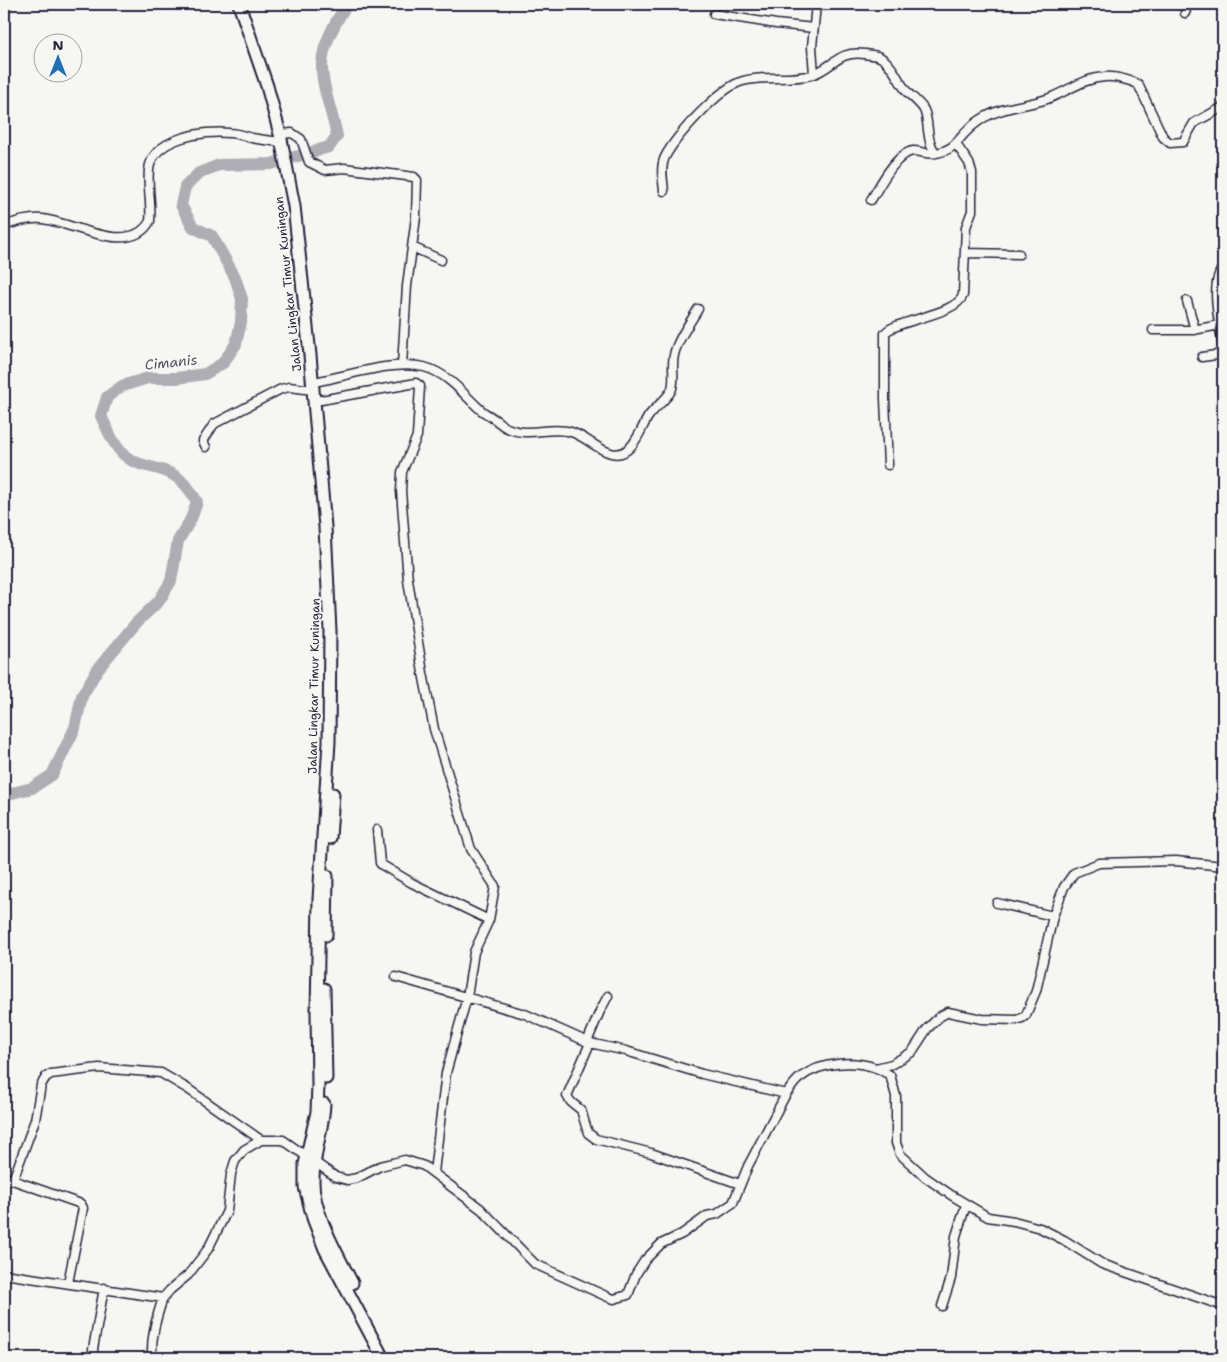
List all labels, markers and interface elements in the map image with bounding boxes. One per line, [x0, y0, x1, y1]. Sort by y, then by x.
north arrow [32, 32, 82, 82]
text: N [52, 36, 64, 54]
street label: Jalan Lingkar Timur Kuningan [271, 196, 305, 372]
water label: Cimanis [144, 350, 198, 374]
street label: Jalan Lingkar Timur Kuningan [304, 598, 324, 774]

